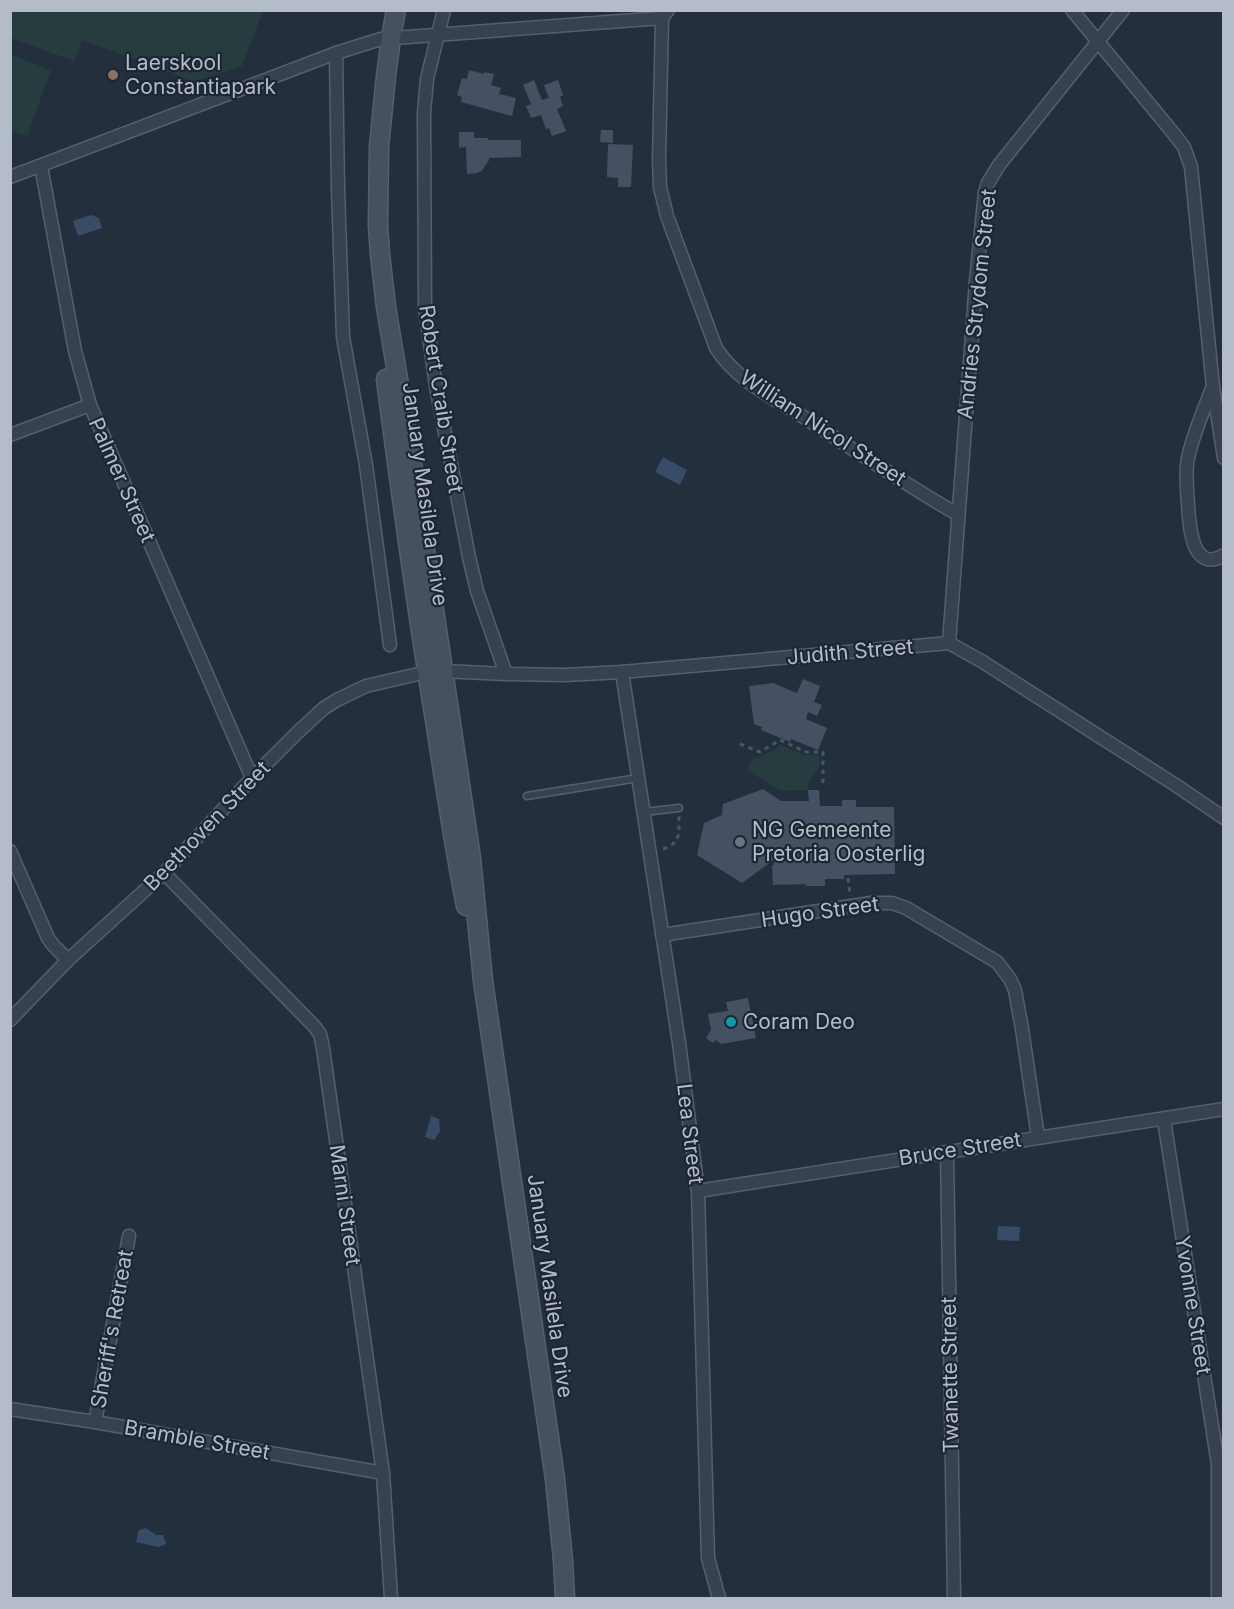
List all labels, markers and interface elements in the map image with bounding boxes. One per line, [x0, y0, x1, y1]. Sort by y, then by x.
place label: Laerskool Constantiapark [125, 50, 276, 99]
marker: Laerskool Constantiapark [106, 68, 120, 82]
street label: Andries Strydom Street [952, 188, 1001, 420]
street label: Robert Craib Street [414, 303, 469, 495]
street label: William Nicol Street [736, 365, 911, 491]
street label: January Masilela Drive [397, 381, 454, 607]
street label: Palmer Street [84, 414, 161, 546]
street label: Judith Street [786, 634, 914, 669]
street label: Beethoven Street [138, 755, 275, 896]
place label: NG Gemeente Pretoria Oosterlig [752, 817, 925, 866]
marker: NG Gemeente Pretoria Oosterlig [733, 835, 747, 849]
street label: Hugo Street [759, 891, 881, 932]
place label: Coram Deo [743, 1009, 855, 1034]
marker: Coram Deo [724, 1015, 738, 1029]
street label: Lea Street [672, 1082, 709, 1186]
street label: Bruce Street [897, 1126, 1023, 1171]
street label: Marni Street [325, 1143, 366, 1267]
street label: January Masilela Drive [522, 1173, 579, 1399]
street label: Yvonne Street [1170, 1234, 1217, 1376]
street label: Sheriff's Retreat [85, 1248, 138, 1410]
street label: Twanette Street [936, 1297, 963, 1453]
street label: Bramble Street [122, 1414, 272, 1465]

